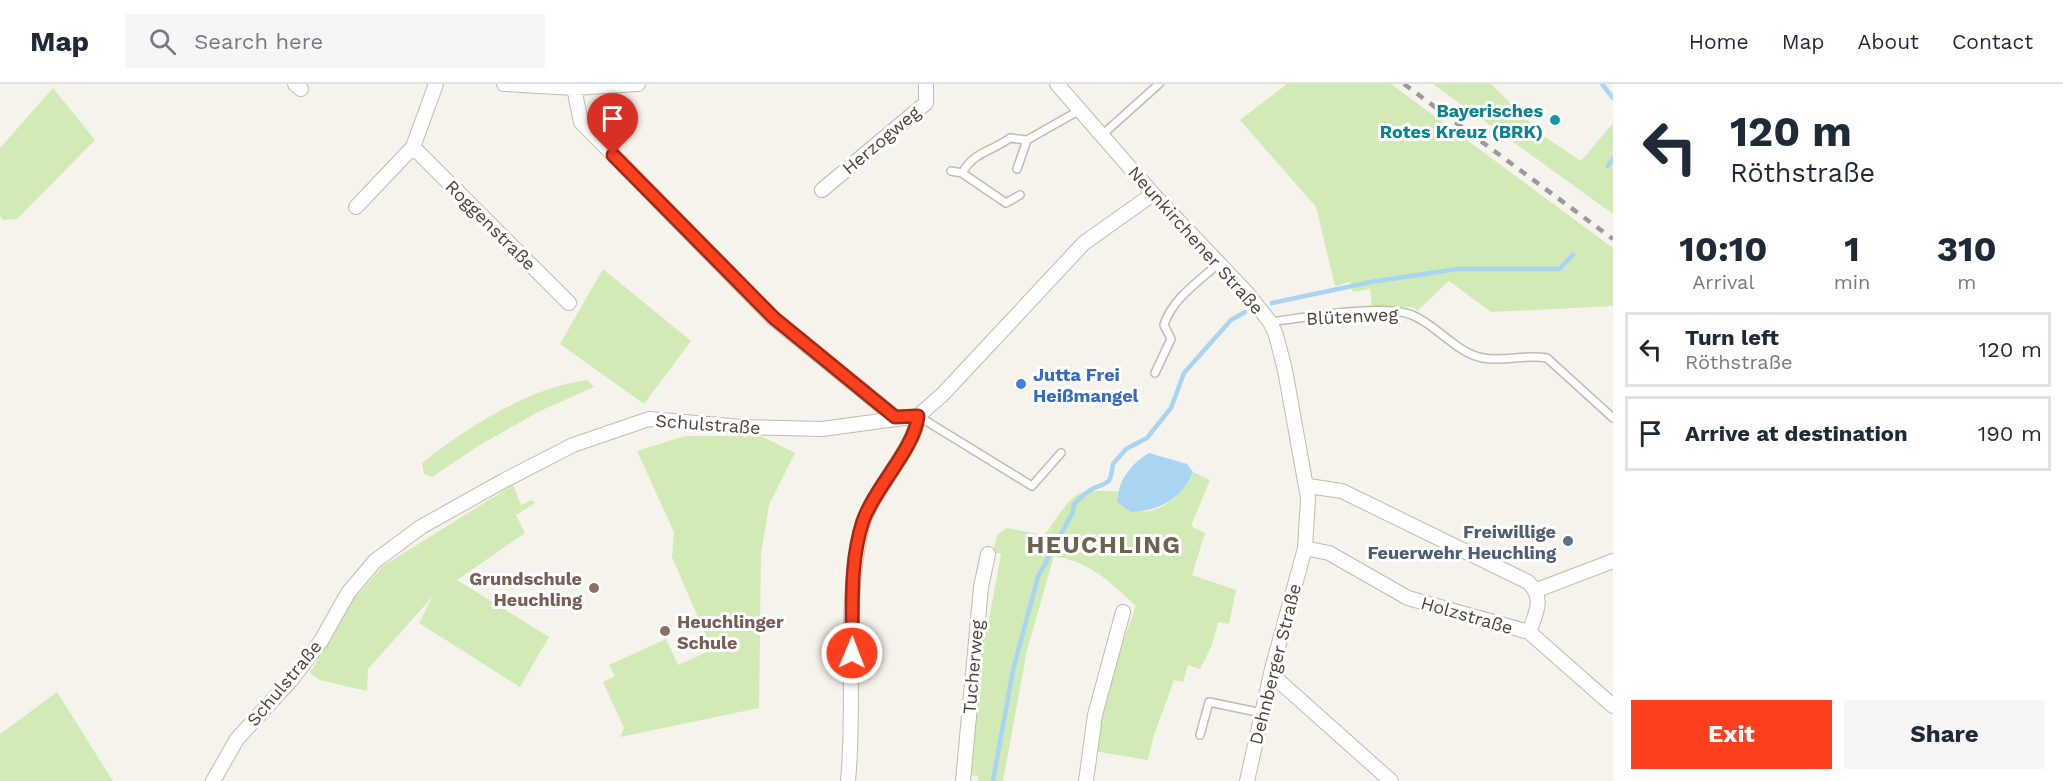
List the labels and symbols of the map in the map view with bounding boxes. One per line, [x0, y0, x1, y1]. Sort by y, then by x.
pin [587, 93, 638, 155]
place label: Bayerisches Rotes Kreuz (BRK) [1380, 100, 1543, 142]
street label: Herzogweg [838, 101, 925, 179]
marker: Bayerisches Rotes Kreuz (BRK) [1548, 113, 1562, 127]
street label: Neunkirchener Straße [1124, 162, 1268, 318]
street label: Roggenstraße [442, 176, 540, 274]
street label: Blütenweg [1306, 303, 1399, 329]
place label: Jutta Frei Heißmangel [1033, 364, 1139, 406]
marker: Jutta Frei Heißmangel [1014, 377, 1028, 391]
street label: Schulstraße [655, 410, 761, 438]
place label: Freiwillige Feuerwehr Heuchling [1367, 521, 1557, 563]
district label: HEUCHLING [1027, 531, 1181, 559]
marker: Freiwillige Feuerwehr Heuchling [1561, 534, 1575, 548]
place label: Grundschule Heuchling [469, 568, 583, 610]
marker: Grundschule Heuchling [587, 581, 601, 595]
street label: Dehnberger Straße [1245, 581, 1305, 747]
street label: Holzstraße [1419, 592, 1515, 638]
place label: Heuchlinger Schule [677, 611, 784, 653]
street label: Tucherweg [958, 619, 988, 715]
position arrow [820, 621, 884, 685]
marker: Heuchlinger Schule [658, 624, 672, 638]
street label: Schulstraße [242, 636, 326, 730]

